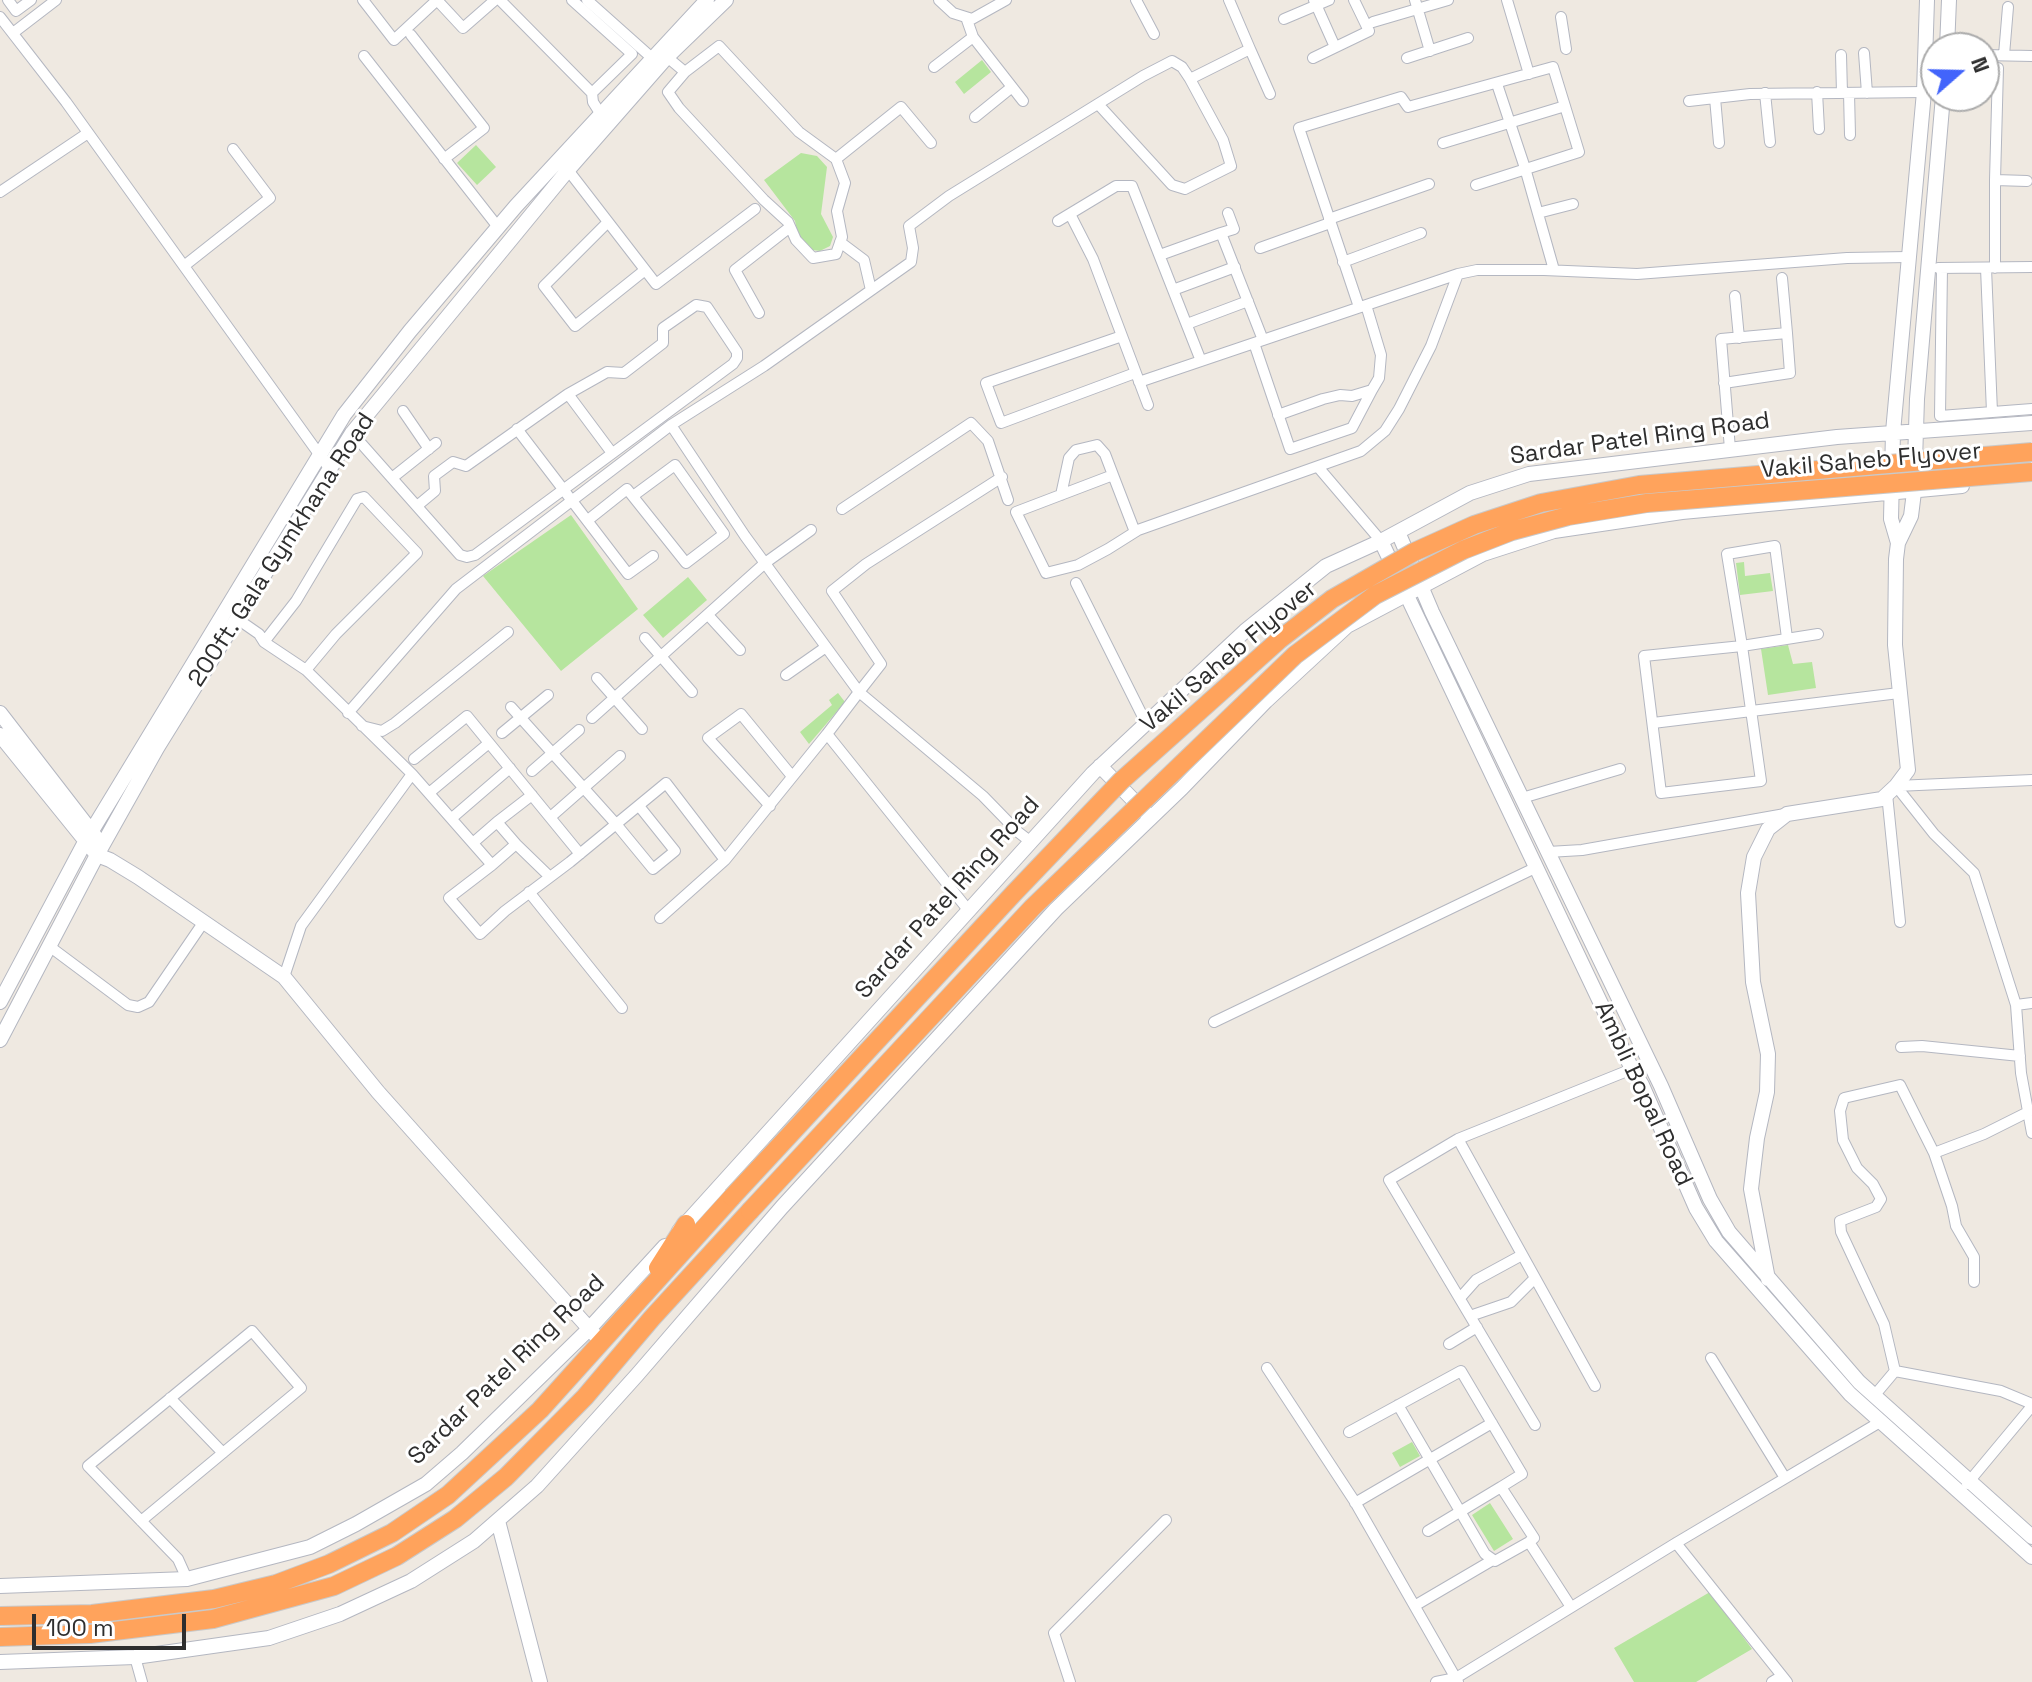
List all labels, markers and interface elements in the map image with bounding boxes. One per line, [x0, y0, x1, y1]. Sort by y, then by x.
north arrow [1920, 32, 2000, 112]
text: N [1965, 53, 1996, 76]
street label: Sardar Patel Ring Road [1508, 407, 1772, 471]
street label: 200ft. Gala Gymkhana Road [183, 408, 381, 692]
street label: Vakil Saheb Flyover [1760, 437, 1982, 485]
street label: Vakil Saheb Flyover [1135, 575, 1323, 739]
street label: Sardar Patel Ring Road [850, 791, 1046, 1005]
street label: Ambli Bopal Road [1588, 997, 1698, 1191]
street label: Sardar Patel Ring Road [403, 1269, 611, 1471]
scale bar [36, 1598, 190, 1648]
text: 100 m [46, 1612, 114, 1643]

